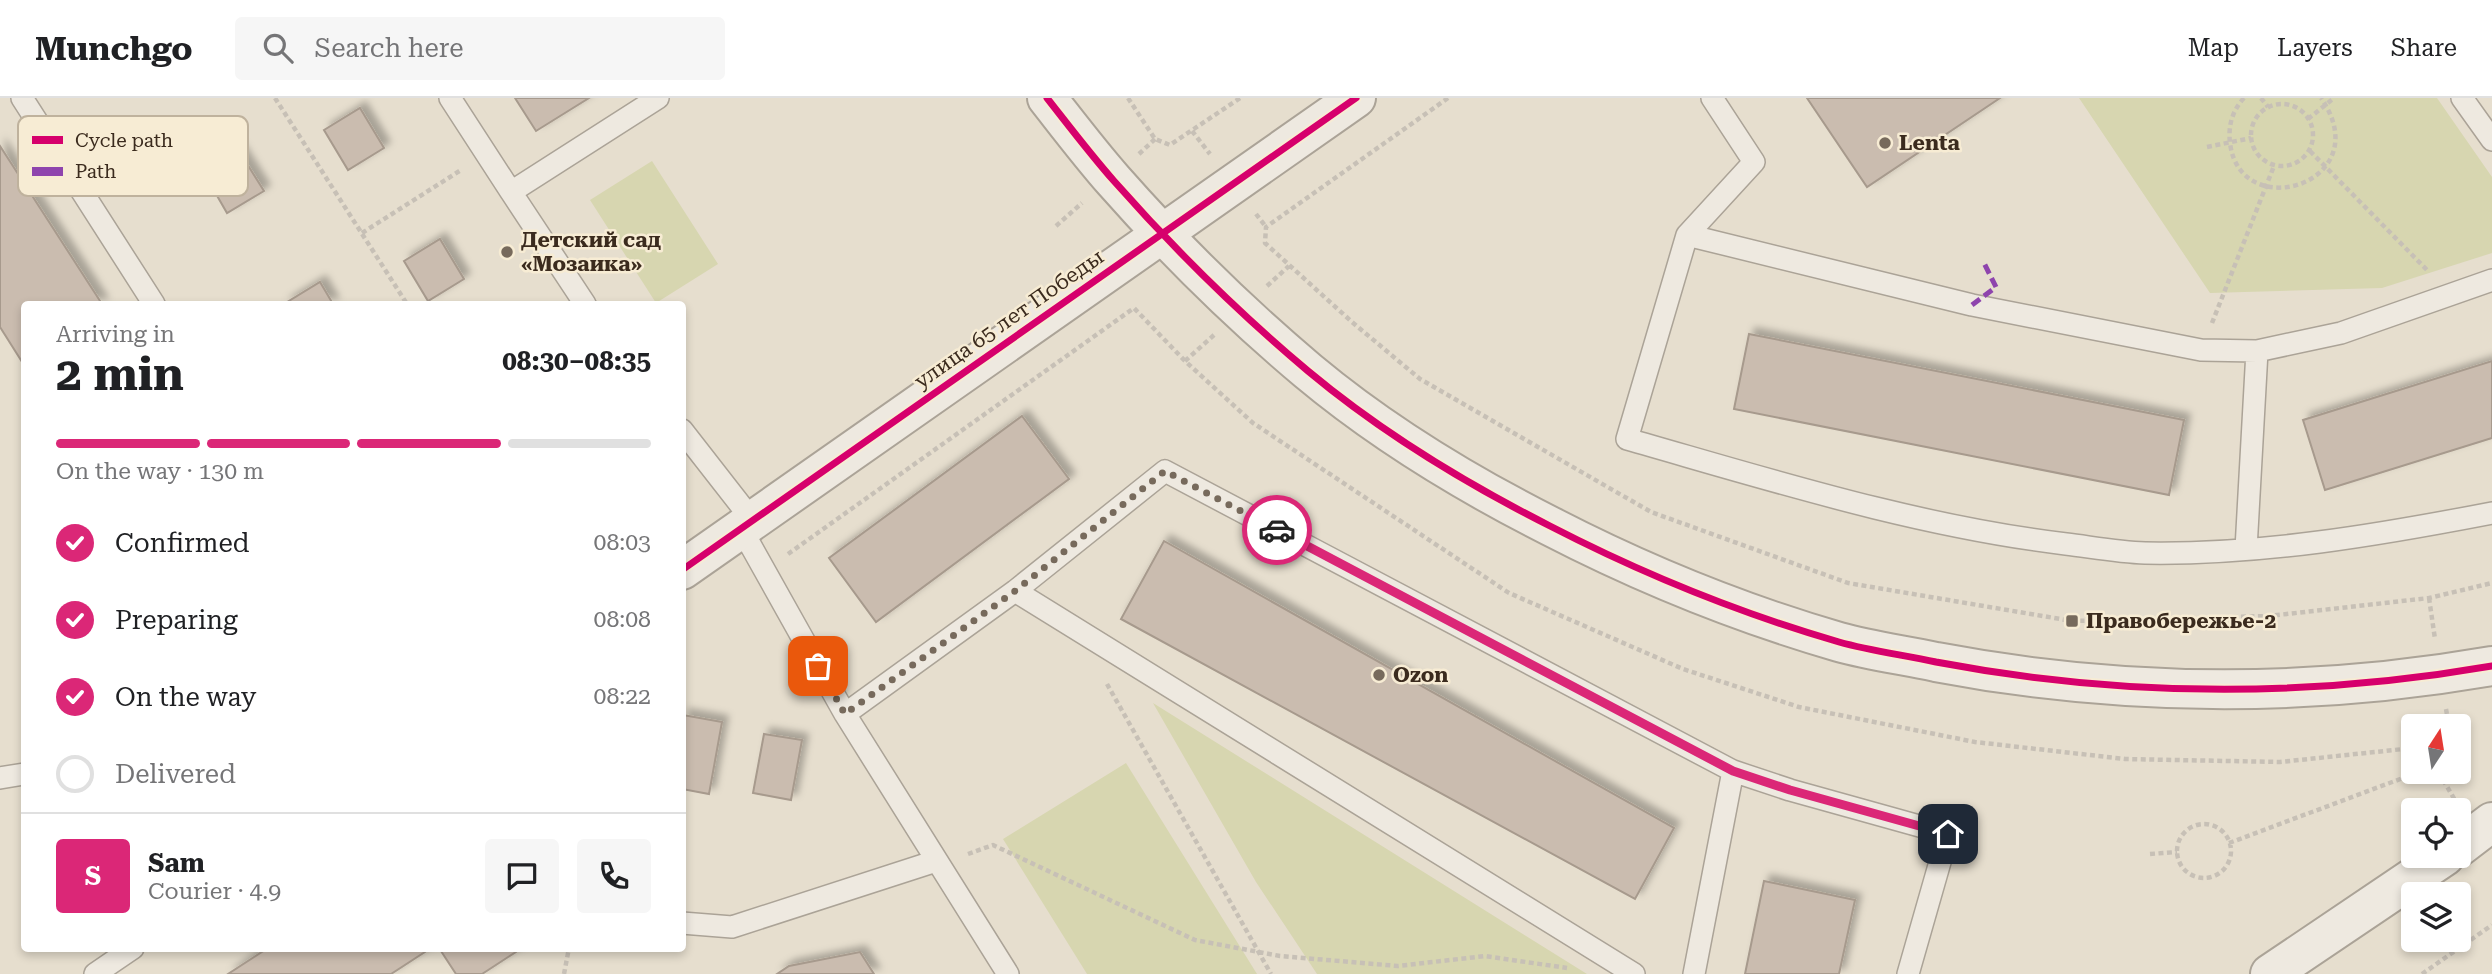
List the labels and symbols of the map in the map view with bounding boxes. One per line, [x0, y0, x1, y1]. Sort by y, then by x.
legend [18, 116, 248, 196]
text: Cycle path [75, 129, 173, 152]
place label: Lenta [1899, 131, 1961, 155]
marker: Lenta [1877, 135, 1893, 151]
text: Path [75, 160, 116, 183]
place label: Детский сад «Мозаика» [521, 228, 662, 276]
marker: Детский сад «Мозаика» [499, 244, 515, 260]
street label: улица 65 лет Победы [910, 245, 1108, 393]
courier [1242, 495, 1312, 565]
place label: Правобережье-2 [2086, 609, 2276, 633]
marker: Правобережье-2 [2064, 613, 2080, 629]
pin [788, 636, 848, 696]
place label: Ozon [1393, 663, 1448, 687]
marker: Ozon [1371, 667, 1387, 683]
north arrow [2401, 714, 2471, 784]
pin [1918, 804, 1978, 864]

